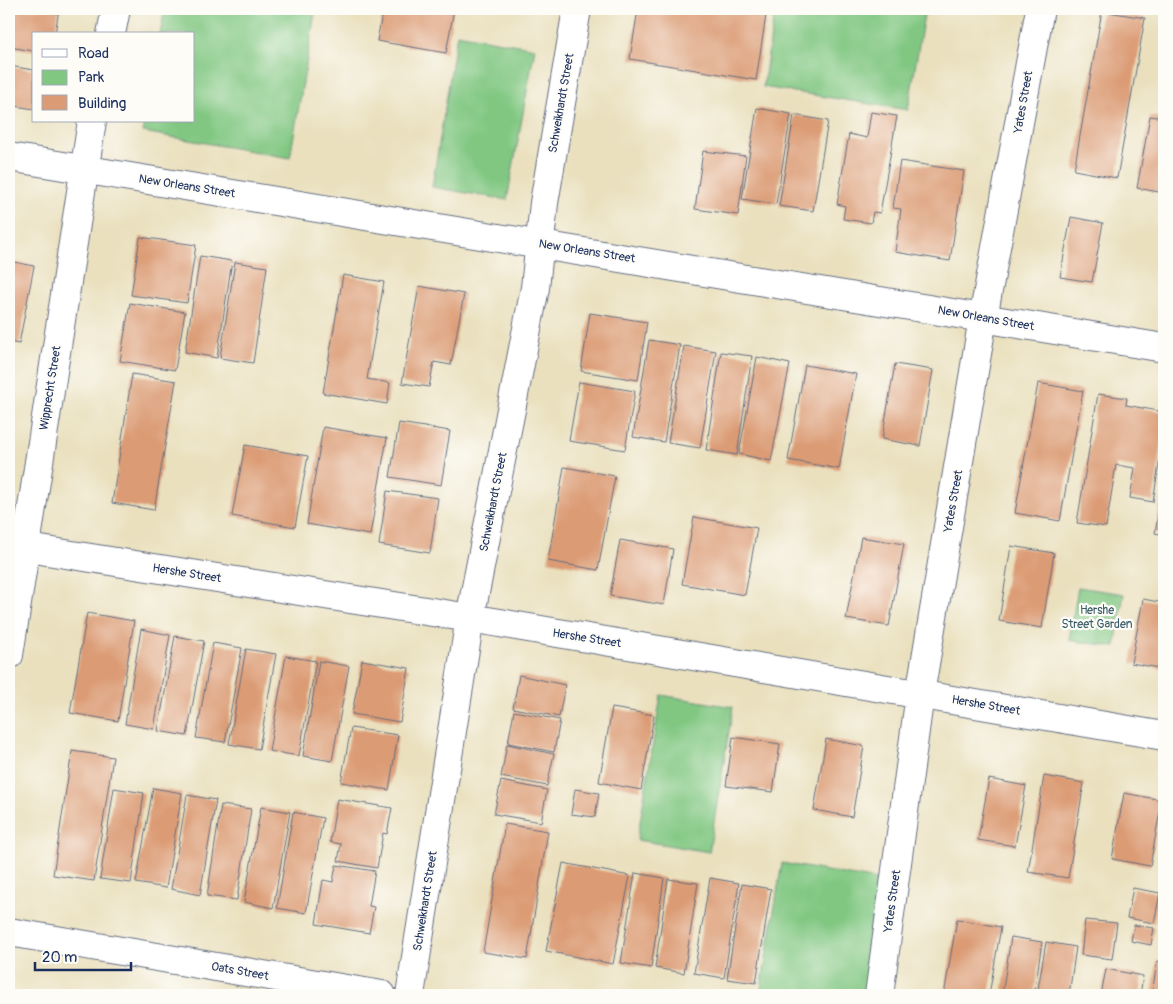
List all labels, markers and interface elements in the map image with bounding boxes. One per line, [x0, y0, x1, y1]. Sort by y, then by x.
legend [32, 32, 195, 122]
text: Road [78, 44, 109, 63]
street label: Schweikhardt Street [545, 52, 578, 154]
text: Park [78, 68, 105, 87]
street label: Yates Street [1010, 70, 1036, 135]
text: Building [78, 94, 126, 113]
street label: New Orleans Street [137, 171, 236, 202]
street label: New Orleans Street [537, 236, 636, 267]
street label: New Orleans Street [937, 303, 1035, 334]
street label: Wipprecht Street [36, 345, 65, 431]
street label: Schweikhardt Street [476, 451, 511, 553]
street label: Yates Street [940, 469, 966, 534]
street label: Hershe Street [151, 561, 223, 586]
park label: Hershe Street Garden [1061, 603, 1133, 632]
street label: Hershe Street [551, 626, 623, 651]
street label: Hershe Street [950, 692, 1022, 719]
street label: Schweikhardt Street [410, 850, 441, 952]
street label: Yates Street [881, 869, 904, 934]
scale bar [35, 939, 131, 971]
text: 20 m [42, 948, 77, 967]
street label: Oats Street [210, 959, 270, 984]

